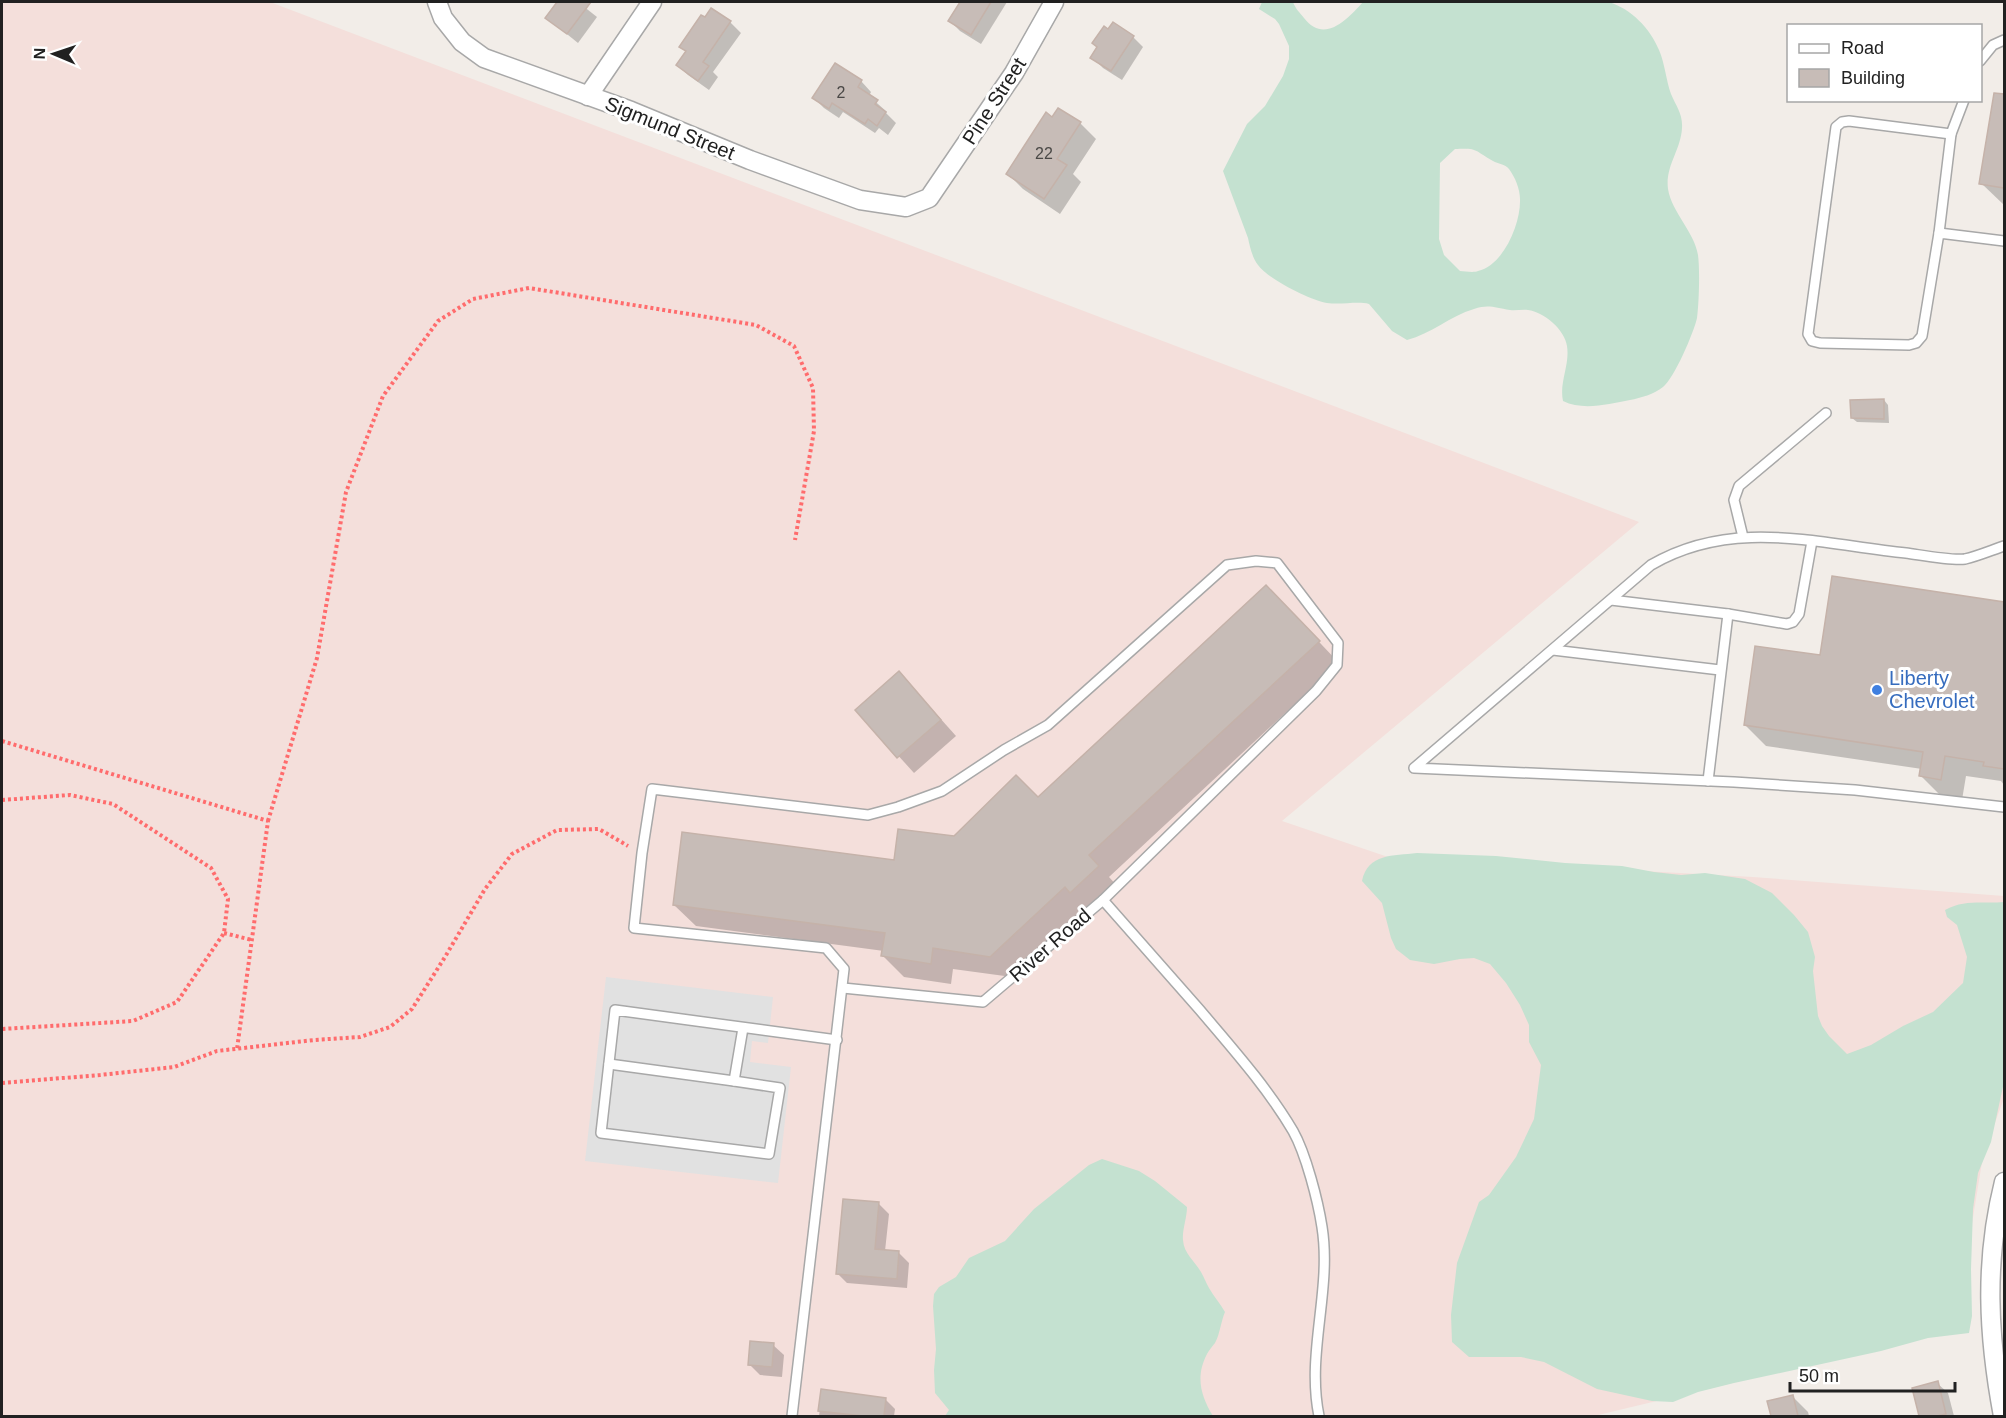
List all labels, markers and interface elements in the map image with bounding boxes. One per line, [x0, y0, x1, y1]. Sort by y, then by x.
north arrow [24, 24, 84, 84]
legend [1787, 24, 1982, 102]
text: Road [1841, 38, 1884, 58]
text: N [31, 47, 48, 60]
street label: Pine Street [958, 53, 1030, 148]
text: Building [1841, 68, 1905, 88]
house number: 2 [837, 84, 846, 101]
street label: Sigmund Street [602, 92, 738, 164]
house number: 22 [1035, 145, 1053, 162]
place label: Liberty Chevrolet [1889, 667, 1975, 712]
marker: Liberty Chevrolet [1870, 683, 1884, 697]
street label: River Road [1005, 904, 1095, 986]
scale bar [1790, 1355, 1955, 1393]
text: 50 m [1799, 1366, 1839, 1386]

